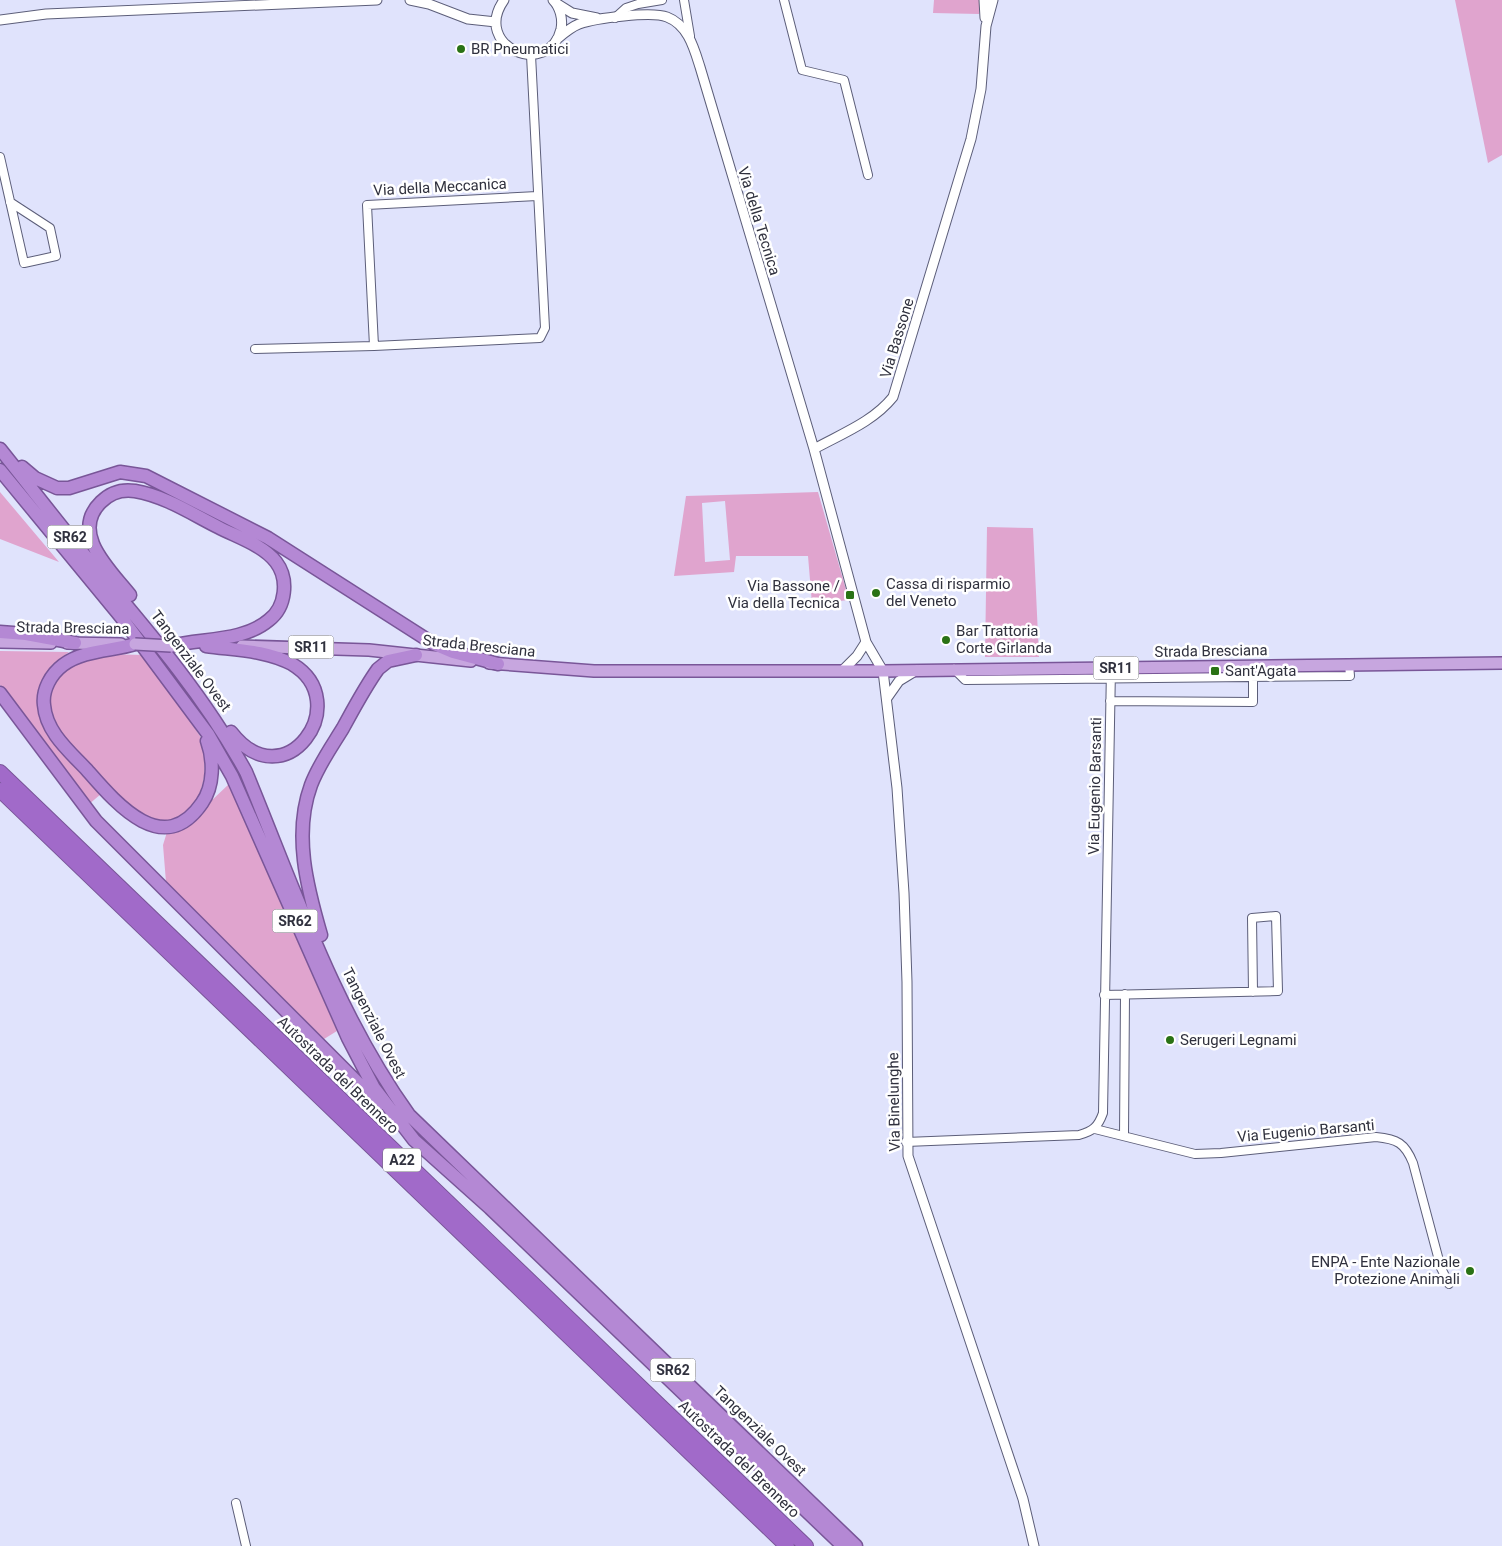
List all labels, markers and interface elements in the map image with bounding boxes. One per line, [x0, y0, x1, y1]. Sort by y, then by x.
place label: BR Pneumatici [471, 40, 569, 58]
marker: BR Pneumatici [455, 43, 467, 55]
street label: Via della Tecnica [734, 165, 784, 277]
street label: Via della Meccanica [373, 175, 507, 199]
street label: Via Bassone [876, 296, 918, 380]
road number: SR62 [48, 526, 92, 548]
place label: Cassa di risparmio del Veneto [886, 575, 1011, 610]
place label: Via Bassone / Via della Tecnica [728, 577, 840, 612]
marker: Cassa di risparmio del Veneto [870, 587, 882, 599]
marker: Via Bassone / Via della Tecnica [844, 589, 856, 601]
street label: Tangenziale Ovest [147, 607, 235, 715]
street label: Strada Bresciana [16, 618, 130, 638]
place label: Bar Trattoria Corte Girlanda [956, 622, 1052, 657]
street label: Strada Bresciana [422, 631, 536, 661]
marker: Bar Trattoria Corte Girlanda [940, 634, 952, 646]
road number: SR11 [288, 636, 334, 659]
street label: Strada Bresciana [1154, 641, 1268, 661]
road number: SR11 [1094, 656, 1138, 680]
place label: Sant'Agata [1225, 662, 1296, 680]
marker: Sant'Agata [1209, 665, 1221, 677]
street label: Via Eugenio Barsanti [1085, 717, 1105, 855]
road number: SR62 [272, 909, 318, 932]
street label: Tangenziale Ovest [338, 965, 410, 1081]
street label: Autostrada del Brennero [274, 1013, 402, 1137]
place label: Serugeri Legnami [1180, 1031, 1297, 1049]
marker: Serugeri Legnami [1164, 1034, 1176, 1046]
street label: Via Binelunghe [884, 1052, 904, 1152]
street label: Via Eugenio Barsanti [1237, 1116, 1375, 1146]
road number: A22 [383, 1148, 421, 1172]
place label: ENPA - Ente Nazionale Protezione Animali [1311, 1253, 1460, 1288]
marker: ENPA - Ente Nazionale Protezione Animali [1464, 1265, 1476, 1277]
road number: SR62 [650, 1358, 696, 1382]
street label: Tangenziale Ovest [710, 1382, 810, 1480]
street label: Autostrada del Brennero [675, 1397, 803, 1521]

